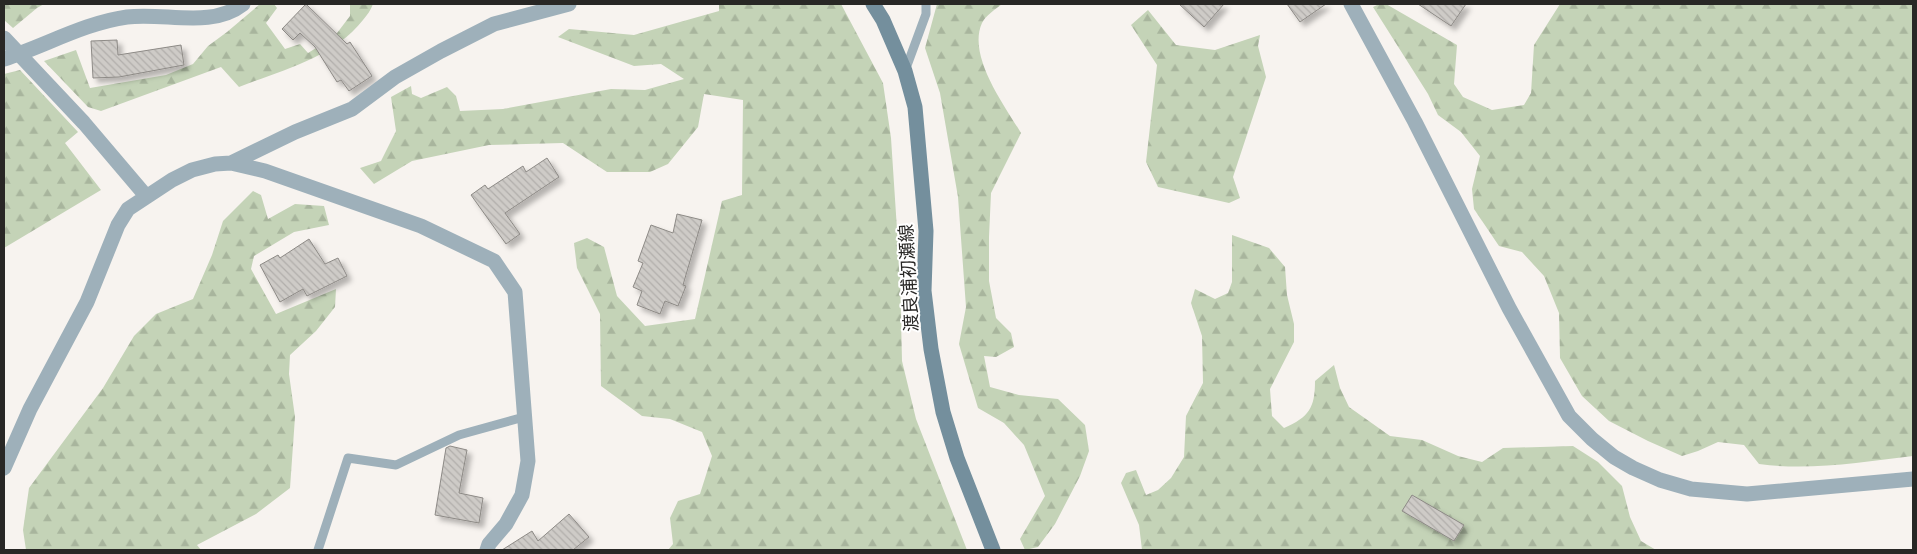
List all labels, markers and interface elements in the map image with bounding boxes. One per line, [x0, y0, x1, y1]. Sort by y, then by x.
street label: 渡良浦初瀬線 [896, 223, 925, 332]

